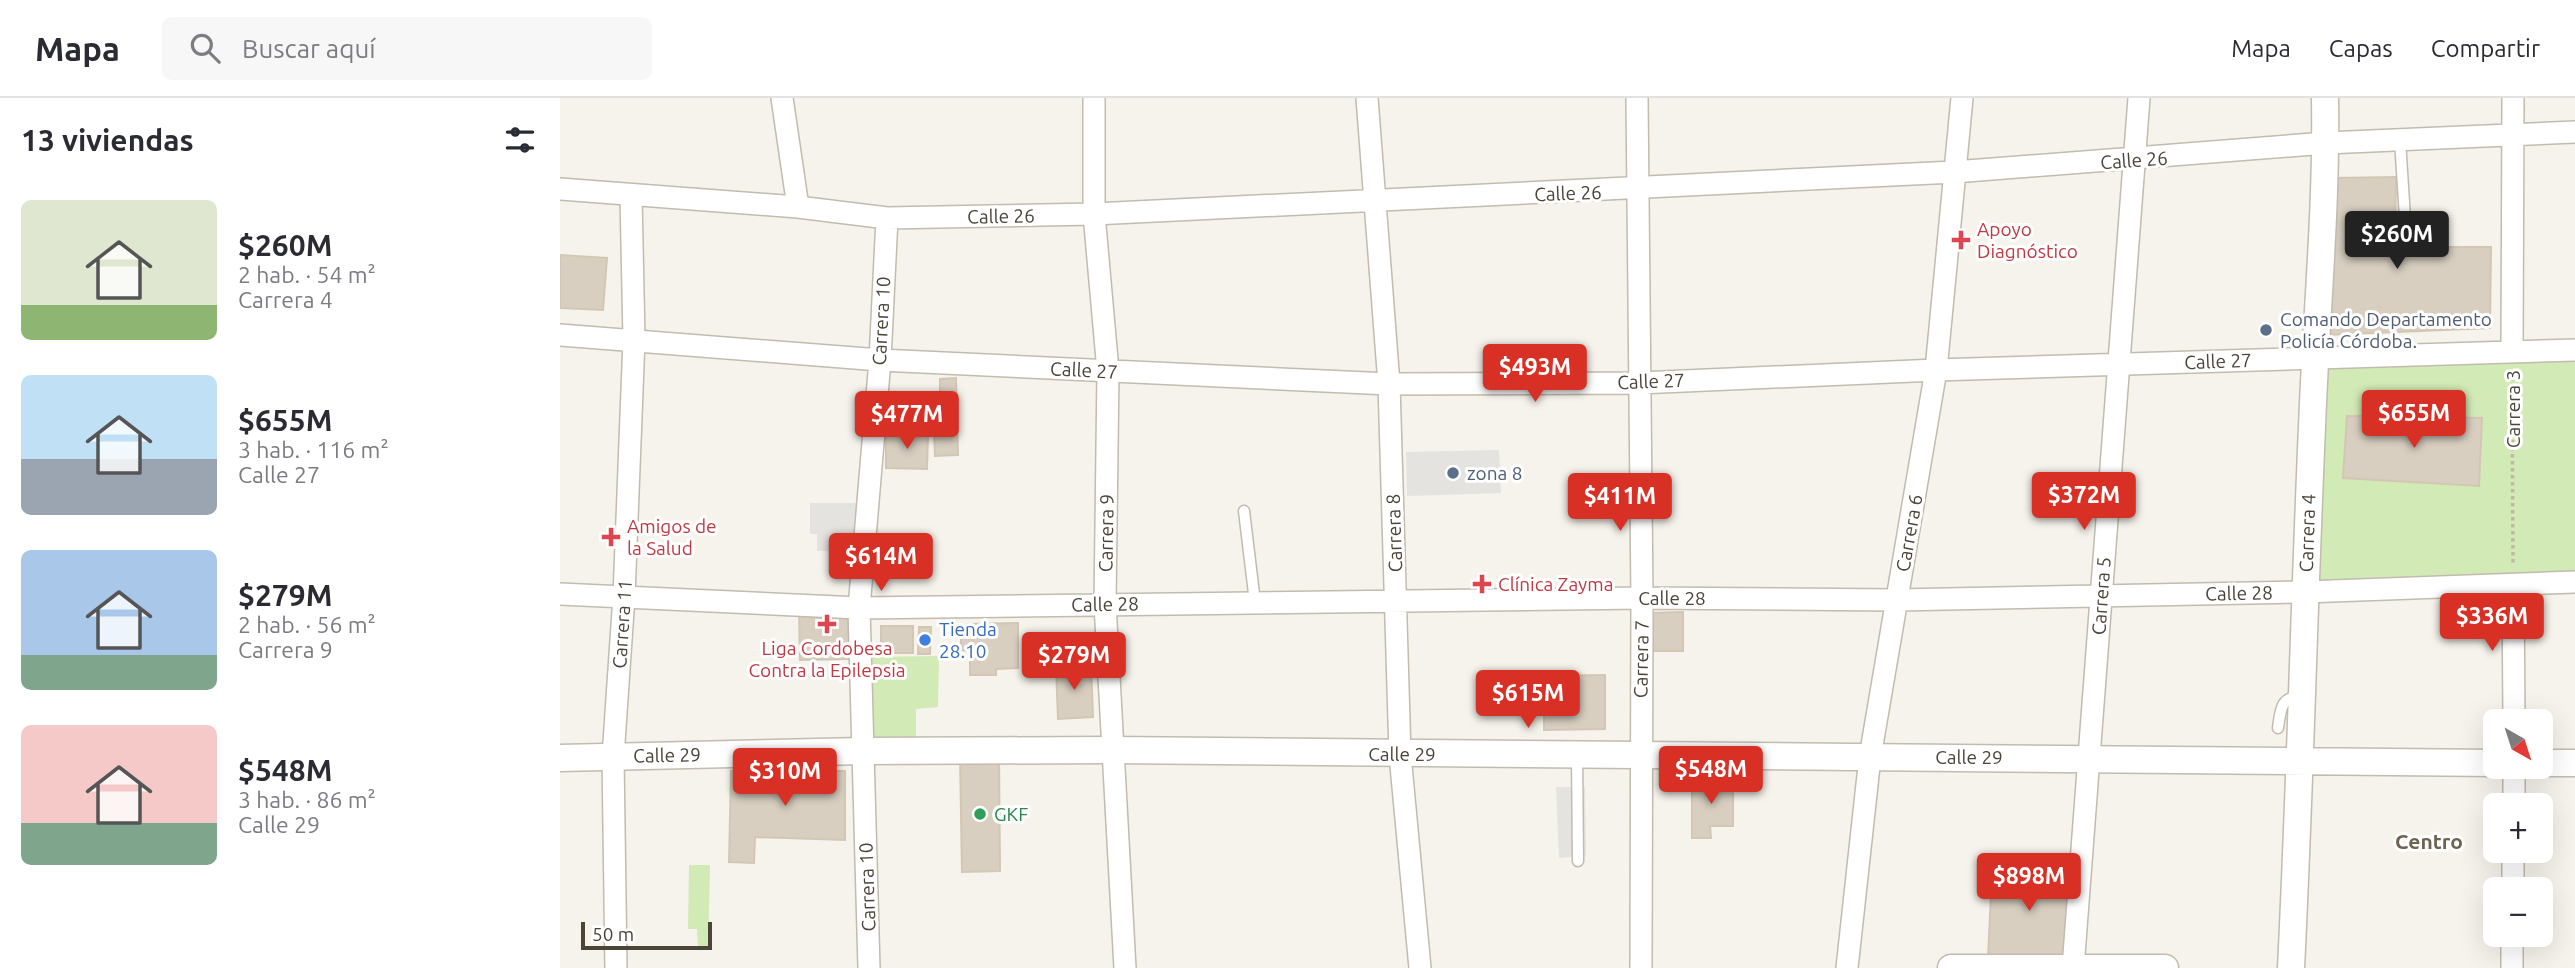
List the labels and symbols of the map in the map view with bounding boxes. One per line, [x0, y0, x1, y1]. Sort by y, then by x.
street label: Calle 26 [2099, 147, 2169, 173]
street label: Calle 26 [1534, 181, 1602, 205]
street label: Calle 26 [967, 204, 1035, 228]
pin: $260M [2348, 212, 2446, 271]
place label: Apoyo Diagnóstico [1977, 218, 2078, 262]
marker: Apoyo Diagnóstico [1951, 230, 1971, 250]
street label: Carrera 10 [868, 276, 894, 366]
place label: Comando Departamento Policía Córdoba. [2280, 308, 2492, 352]
marker: Comando Departamento Policía Córdoba. [2258, 322, 2274, 338]
pin: $493M [1486, 344, 1584, 404]
street label: Calle 27 [2184, 349, 2252, 373]
street label: Calle 27 [1050, 357, 1118, 383]
street label: Calle 27 [1617, 369, 1685, 393]
street label: Carrera 3 [2502, 370, 2524, 448]
pin: $655M [2365, 390, 2463, 450]
pin: $477M [858, 392, 956, 451]
place label: zona 8 [1467, 462, 1522, 484]
marker: zona 8 [1445, 465, 1461, 481]
pin: $372M [2035, 472, 2133, 532]
pin: $411M [1571, 474, 1669, 533]
street label: Carrera 8 [1382, 493, 1406, 573]
street label: Carrera 6 [1891, 493, 1927, 573]
street label: Carrera 4 [2295, 493, 2319, 573]
street label: Carrera 9 [1094, 494, 1118, 572]
place label: Amigos de la Salud [627, 515, 717, 559]
marker: Amigos de la Salud [601, 527, 621, 547]
pin: $614M [832, 533, 930, 593]
street label: Carrera 5 [2087, 556, 2115, 636]
place label: Clínica Zayma [1498, 573, 1613, 595]
marker: Clínica Zayma [1472, 574, 1492, 594]
street label: Carrera 11 [608, 579, 636, 669]
street label: Calle 28 [2205, 581, 2273, 605]
street label: Calle 28 [1638, 587, 1706, 609]
street label: Calle 28 [1071, 592, 1139, 616]
pin: $336M [2443, 594, 2541, 653]
marker: Liga Cordobesa Contra la Epilepsia [817, 614, 837, 634]
place label: Tienda 28.10 [939, 618, 997, 662]
street label: Carrera 7 [1629, 620, 1653, 698]
marker: Tienda 28.10 [917, 632, 933, 648]
pin: $279M [1025, 632, 1123, 692]
place label: Liga Cordobesa Contra la Epilepsia [748, 637, 906, 681]
pin: $615M [1479, 670, 1577, 730]
north arrow [2483, 709, 2553, 779]
street label: Calle 29 [633, 743, 701, 767]
street label: Calle 29 [1368, 743, 1436, 765]
pin: $548M [1662, 746, 1760, 806]
street label: Calle 29 [1935, 746, 2003, 768]
pin: $310M [736, 748, 834, 808]
place label: GKF [994, 803, 1028, 825]
marker: GKF [972, 806, 988, 822]
district label: Centro [2395, 829, 2463, 853]
street label: Carrera 10 [854, 842, 880, 932]
pin: $898M [1980, 854, 2078, 913]
scale bar [581, 919, 712, 951]

